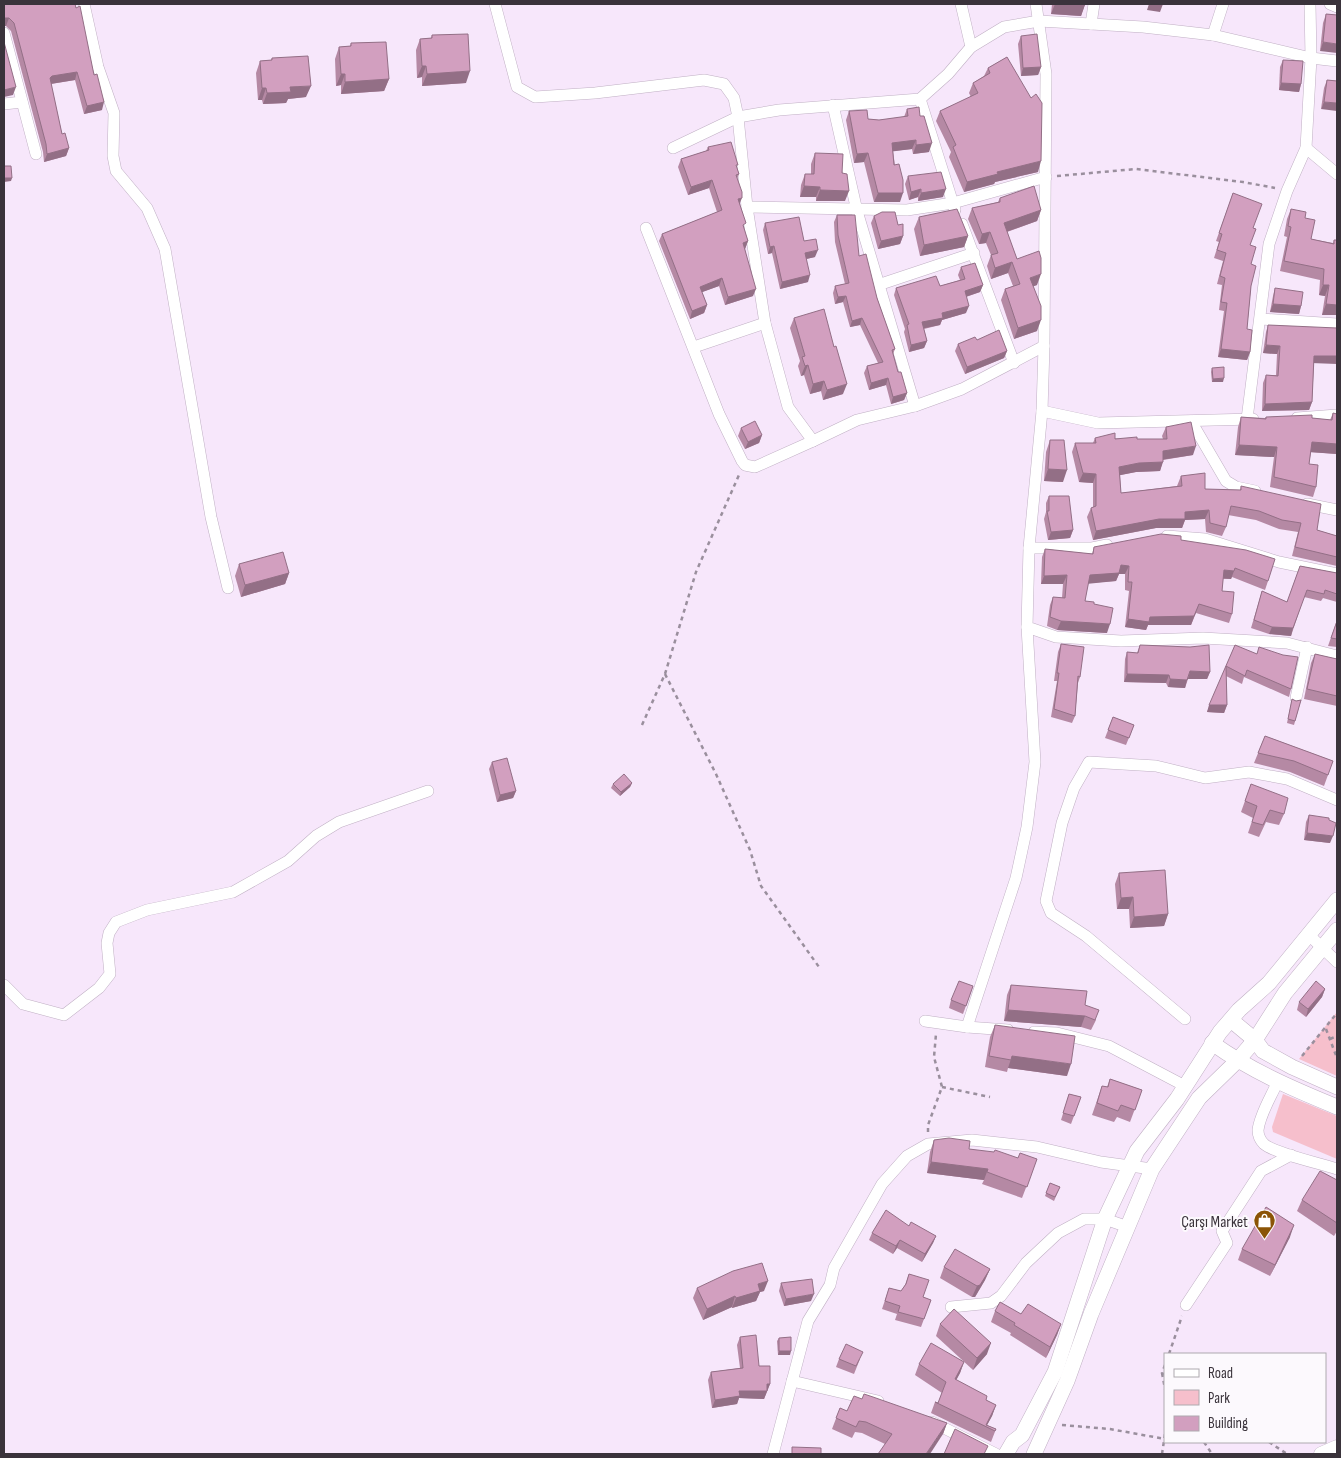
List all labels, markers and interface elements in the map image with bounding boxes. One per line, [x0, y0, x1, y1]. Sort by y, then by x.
shop icon: Çarşı Market [1252, 1209, 1276, 1240]
place label: Çarşı Market [1181, 1213, 1248, 1232]
legend [1164, 1353, 1326, 1443]
text: Road [1208, 1364, 1233, 1383]
text: Park [1208, 1389, 1230, 1408]
text: Building [1208, 1414, 1248, 1433]

